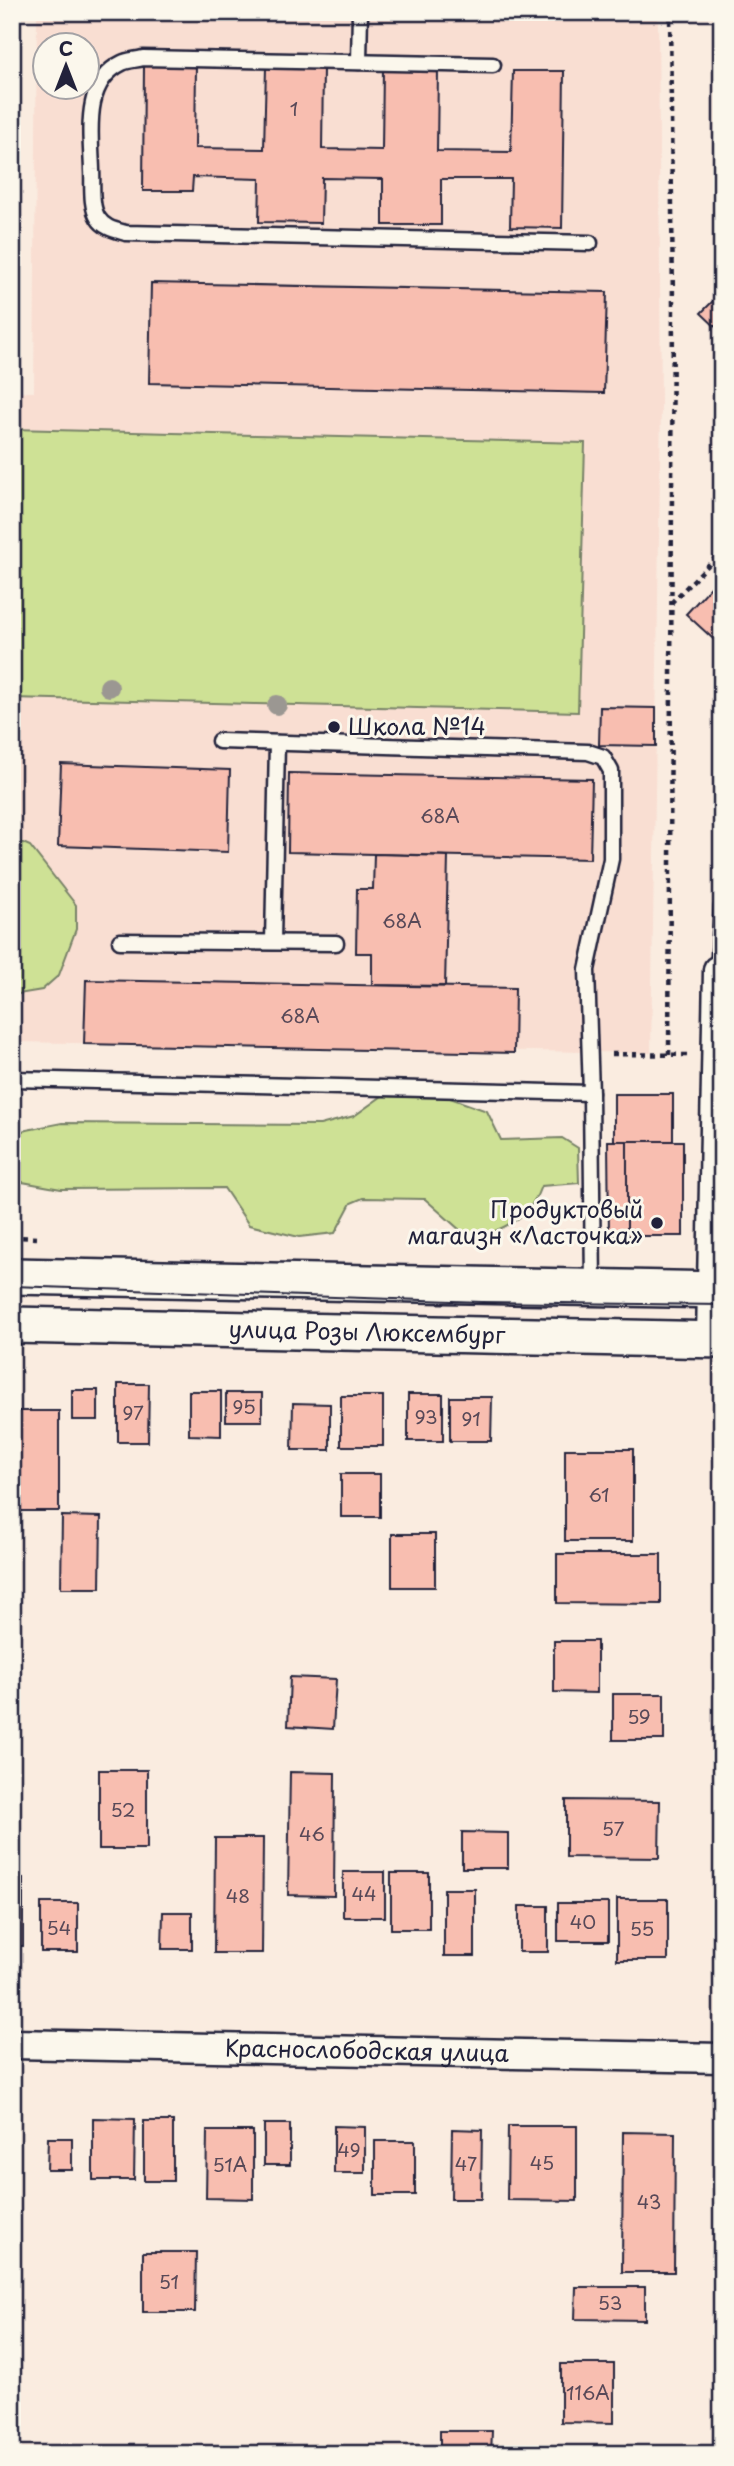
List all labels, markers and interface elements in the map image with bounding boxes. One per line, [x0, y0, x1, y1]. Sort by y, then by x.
north arrow [32, 32, 102, 102]
text: С [59, 34, 73, 62]
house number: 1 [290, 94, 298, 122]
place label: Школа №14 [348, 708, 486, 743]
marker: Школа №14 [326, 719, 342, 735]
house number: 68А [420, 801, 460, 829]
house number: 68А [382, 906, 422, 934]
house number: 68А [280, 1001, 320, 1029]
place label: Продуктовый магаизн «Ласточка» [408, 1191, 643, 1252]
marker: Продуктовый магаизн «Ласточка» [649, 1215, 665, 1231]
street label: улица Розы Люксембург [228, 1311, 506, 1351]
house number: 95 [232, 1392, 256, 1420]
house number: 97 [122, 1398, 144, 1426]
house number: 93 [414, 1402, 438, 1430]
house number: 91 [461, 1404, 481, 1432]
house number: 61 [588, 1480, 610, 1508]
house number: 59 [627, 1702, 651, 1730]
house number: 52 [110, 1795, 136, 1823]
house number: 57 [602, 1814, 625, 1842]
house number: 46 [299, 1819, 325, 1847]
house number: 44 [351, 1879, 377, 1907]
house number: 48 [226, 1881, 250, 1909]
house number: 40 [570, 1907, 596, 1935]
house number: 54 [47, 1913, 71, 1941]
house number: 55 [630, 1914, 654, 1942]
street label: Краснослободская улица [225, 2029, 510, 2070]
house number: 49 [337, 2135, 361, 2163]
house number: 45 [530, 2148, 554, 2176]
house number: 47 [455, 2149, 477, 2177]
house number: 51А [213, 2150, 247, 2178]
house number: 43 [637, 2187, 661, 2215]
house number: 51 [159, 2267, 179, 2295]
house number: 53 [598, 2288, 622, 2316]
house number: 116А [566, 2378, 610, 2406]

